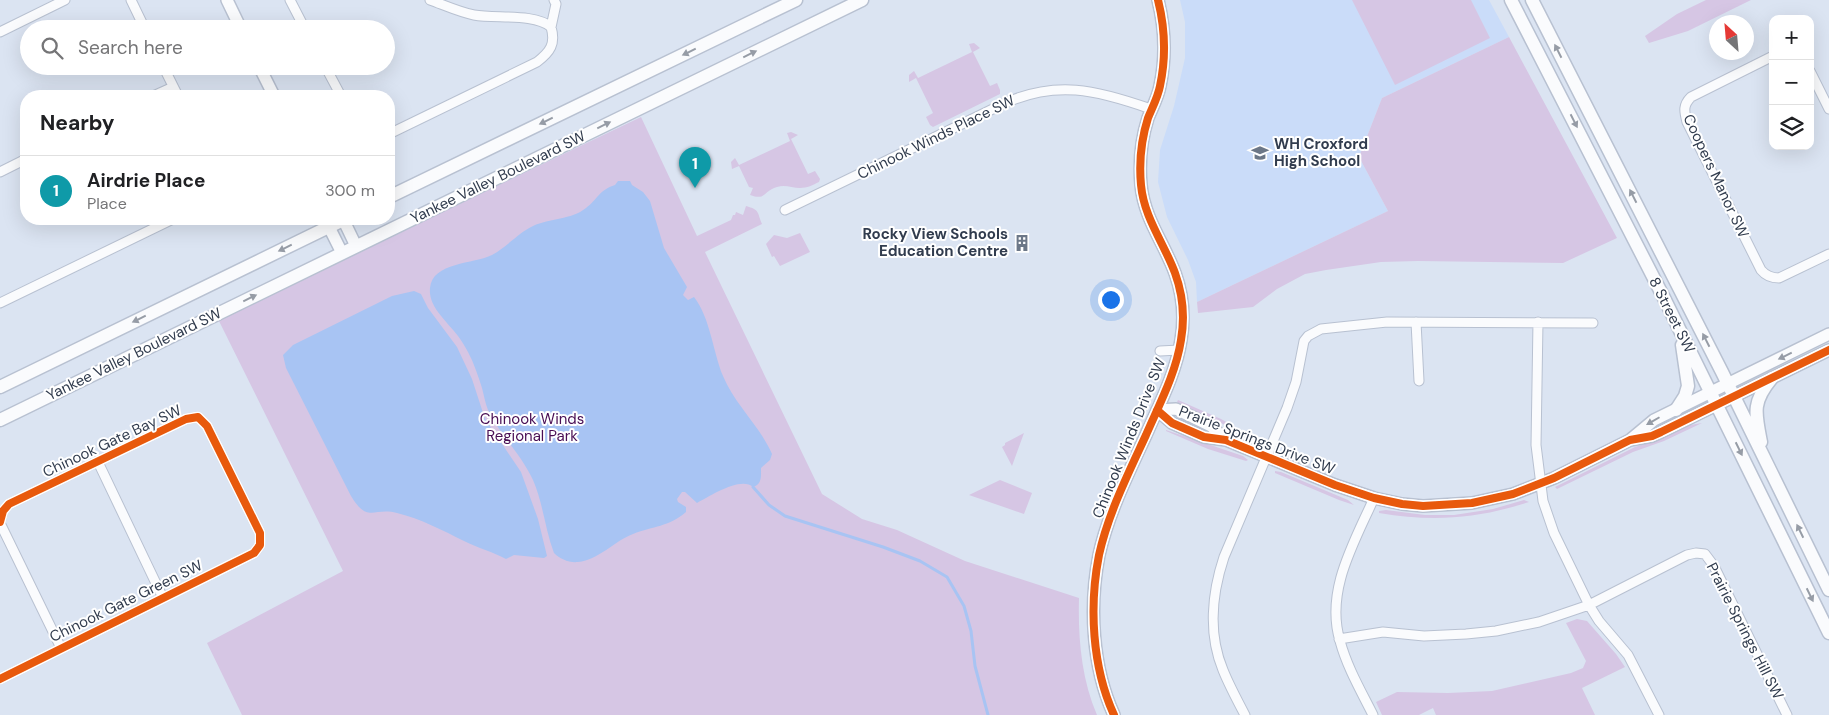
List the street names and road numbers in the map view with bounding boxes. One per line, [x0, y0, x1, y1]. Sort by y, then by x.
street label: Chinook Winds Place SW [854, 90, 1018, 184]
street label: Coopers Manor SW [1679, 111, 1754, 242]
street label: Yankee Valley Boulevard SW [407, 126, 589, 228]
street label: 8 Street SW [1644, 274, 1700, 357]
street label: Yankee Valley Boulevard SW [43, 303, 225, 405]
street label: Chinook Winds Drive SW [1088, 355, 1170, 521]
street label: Chinook Gate Bay SW [39, 400, 185, 482]
street label: Prairie Springs Drive SW [1176, 401, 1338, 479]
street label: Chinook Gate Green SW [46, 555, 206, 647]
street label: Prairie Springs Hill SW [1702, 559, 1788, 703]

